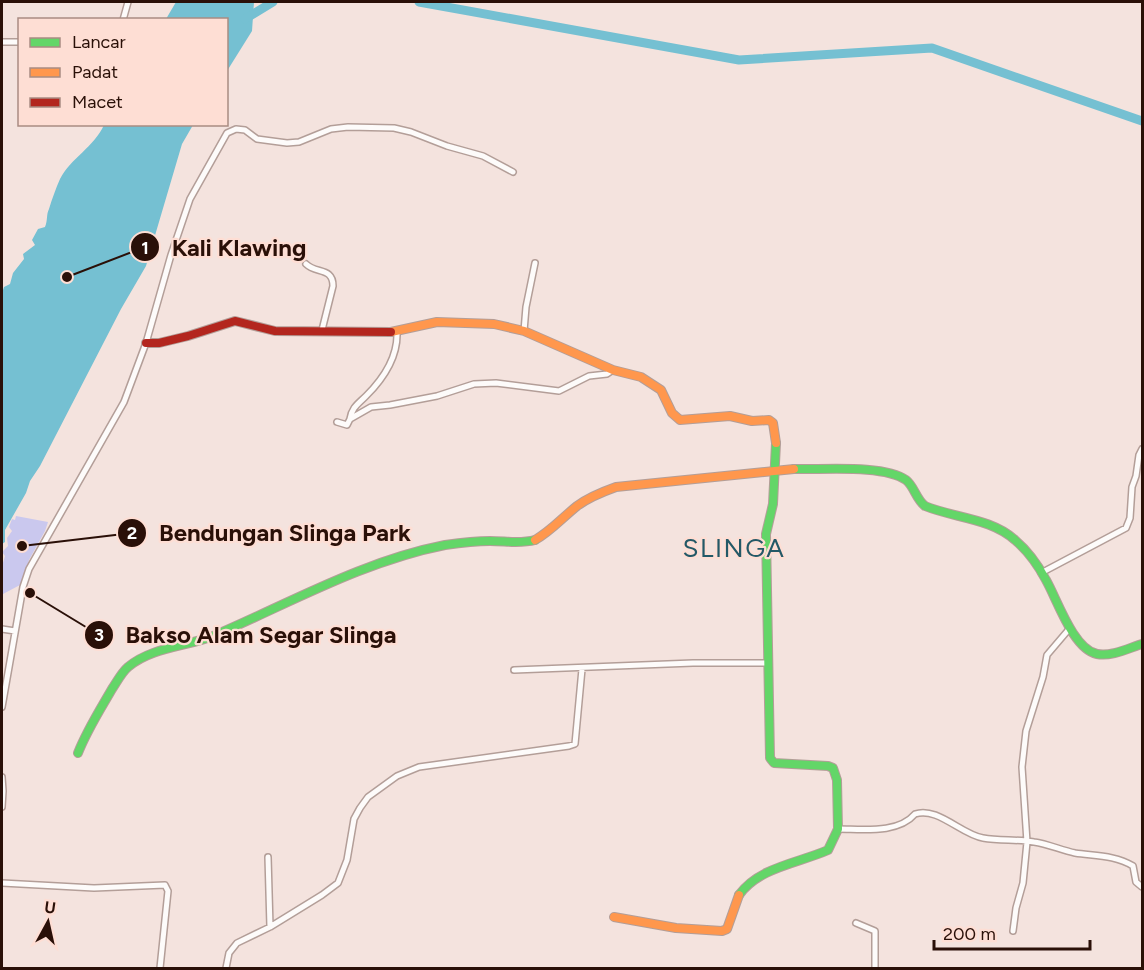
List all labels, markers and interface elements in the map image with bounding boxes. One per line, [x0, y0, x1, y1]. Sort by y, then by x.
legend [18, 18, 228, 126]
text: Lancar [72, 31, 126, 53]
text: Padat [72, 61, 118, 83]
text: Macet [72, 91, 123, 113]
callout: Kali Klawing [130, 226, 318, 268]
text: Kali Klawing [172, 233, 306, 262]
text: 1 [141, 237, 149, 259]
callout: Bendungan Slinga Park [117, 512, 424, 554]
text: Bendungan Slinga Park [159, 518, 411, 547]
text: 2 [127, 522, 137, 544]
district label: SLINGA [683, 532, 785, 564]
callout: Bakso Alam Segar Slinga [84, 614, 409, 656]
text: Bakso Alam Segar Slinga [125, 620, 397, 649]
text: 3 [94, 624, 104, 646]
north arrow [18, 892, 78, 952]
text: U [43, 897, 57, 918]
scale bar [934, 913, 1090, 951]
text: 200 m [943, 923, 996, 945]

